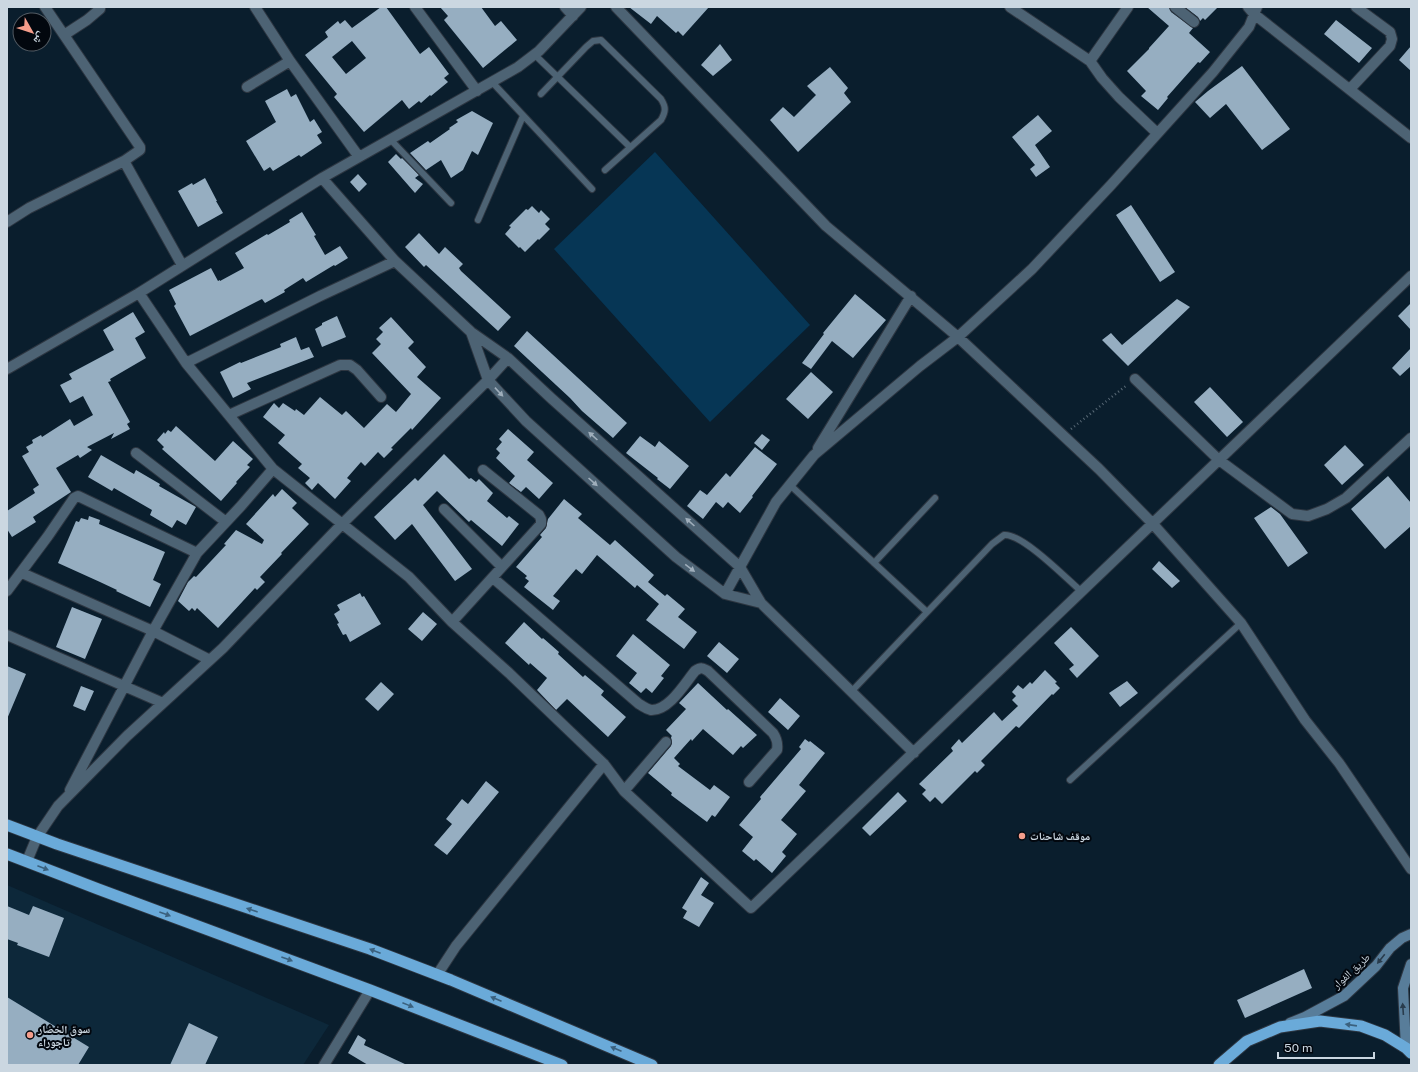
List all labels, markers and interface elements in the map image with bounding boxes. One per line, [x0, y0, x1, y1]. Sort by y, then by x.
north arrow [12, 12, 52, 52]
text: ش [30, 29, 48, 47]
one-way arrow [494, 387, 504, 397]
one-way arrow [587, 431, 598, 440]
one-way arrow [588, 477, 598, 486]
one-way arrow [684, 518, 695, 527]
one-way arrow [685, 564, 696, 572]
place label: موقف شاحنات [1030, 830, 1090, 843]
marker: موقف شاحنات [1017, 831, 1027, 841]
one-way arrow [38, 865, 50, 871]
one-way arrow [246, 907, 258, 913]
one-way arrow [159, 911, 171, 917]
one-way arrow [369, 948, 381, 954]
street label: طريق الفوار [1329, 951, 1373, 993]
one-way arrow [1377, 953, 1386, 964]
one-way arrow [281, 956, 293, 962]
one-way arrow [491, 996, 502, 1002]
one-way arrow [403, 1002, 414, 1008]
one-way arrow [1400, 1003, 1407, 1015]
one-way arrow [1345, 1022, 1357, 1028]
place label: سوق الخضار تاجوراء [37, 1023, 90, 1049]
marker: سوق الخضار تاجوراء [25, 1030, 35, 1040]
scale bar [1278, 1034, 1374, 1060]
text: 50 m [1284, 1041, 1312, 1055]
one-way arrow [610, 1046, 622, 1052]

